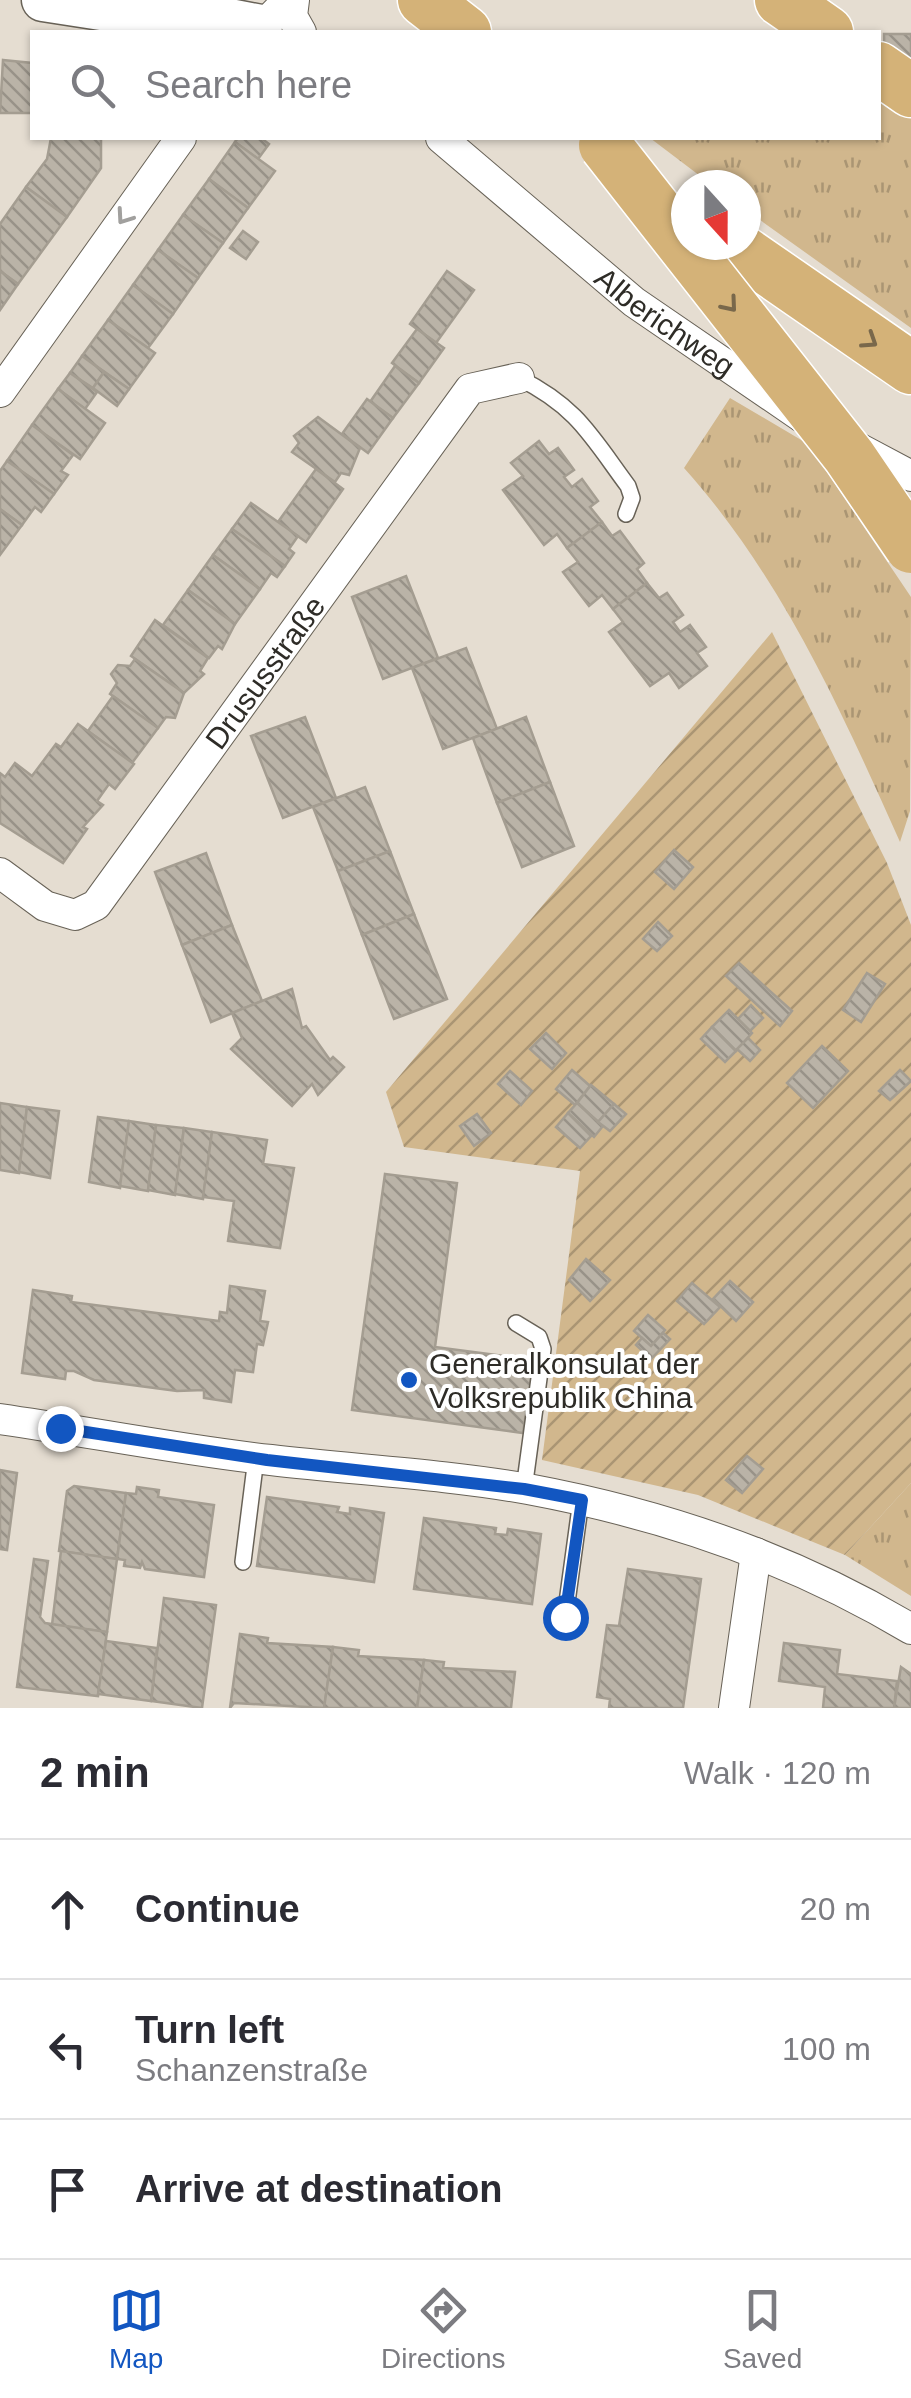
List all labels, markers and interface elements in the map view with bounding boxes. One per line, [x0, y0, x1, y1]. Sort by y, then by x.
search box [30, 30, 881, 140]
icon: search [65, 58, 120, 113]
text: Search here [145, 64, 352, 106]
north arrow [671, 170, 761, 260]
one-way arrow [118, 206, 136, 224]
street label: Alberichweg [589, 260, 741, 383]
one-way arrow [718, 293, 736, 311]
one-way arrow [858, 329, 877, 347]
street label: Drususstraße [199, 590, 331, 755]
place label: Generalkonsulat der Volksrepublik China [429, 1347, 699, 1414]
marker: Generalkonsulat der Volksrepublik China [398, 1369, 420, 1391]
route end [38, 1406, 84, 1452]
route start [543, 1595, 589, 1641]
text: 2 min [40, 1749, 150, 1796]
text: Walk · 120 m [684, 1755, 871, 1791]
icon: ahead [40, 1882, 95, 1937]
text: Continue [135, 1888, 300, 1930]
text: 20 m [800, 1891, 871, 1927]
text: Turn left [135, 2009, 284, 2051]
icon: left [40, 2022, 95, 2077]
text: 100 m [782, 2031, 871, 2067]
text: Schanzenstraße [135, 2052, 368, 2088]
icon: arrive [40, 2162, 95, 2217]
text: Arrive at destination [135, 2168, 502, 2210]
tab: Map [109, 2283, 164, 2375]
tab: Directions [381, 2283, 506, 2375]
tab: Saved [723, 2283, 802, 2375]

